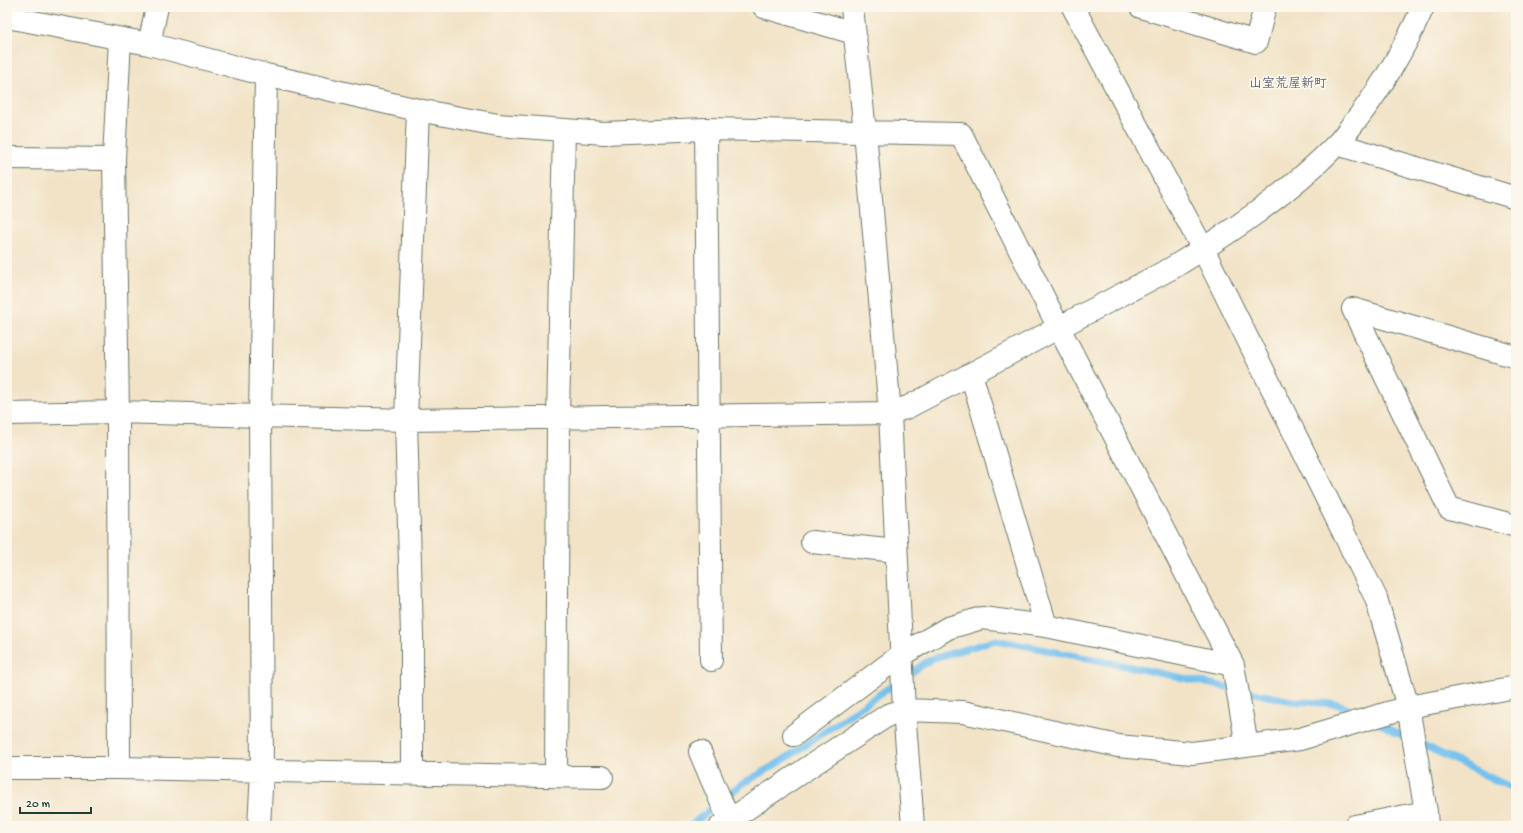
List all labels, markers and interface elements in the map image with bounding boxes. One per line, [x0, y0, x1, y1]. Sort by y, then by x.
district label: 山室荒屋新町 [1249, 76, 1327, 92]
scale bar [20, 789, 91, 815]
text: 20 m [26, 798, 51, 812]

